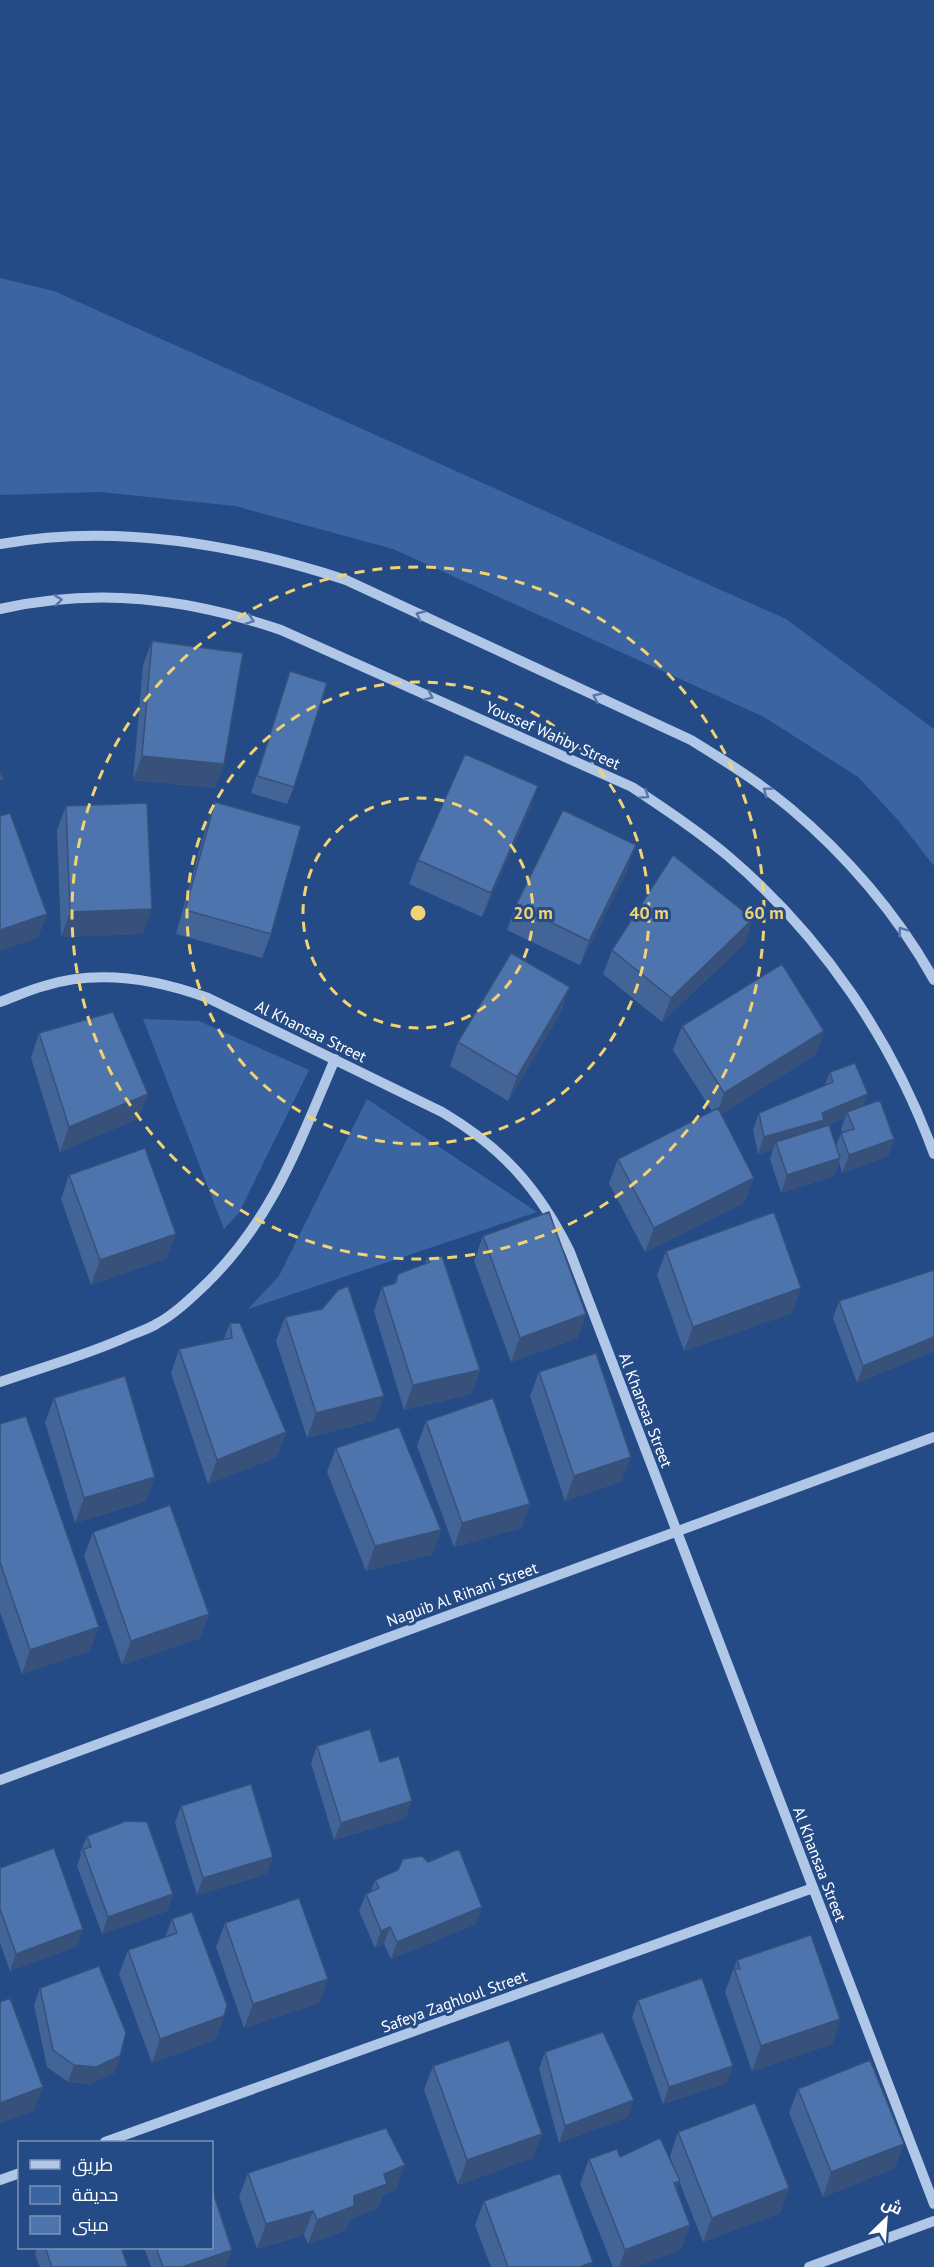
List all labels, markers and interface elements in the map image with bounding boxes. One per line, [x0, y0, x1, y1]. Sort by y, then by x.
one-way arrow [53, 594, 62, 607]
one-way arrow [416, 610, 427, 622]
one-way arrow [244, 612, 255, 625]
one-way arrow [423, 689, 434, 701]
one-way arrow [593, 692, 604, 704]
street label: Youssef Wahby Street [483, 696, 624, 774]
one-way arrow [763, 787, 774, 798]
one-way arrow [638, 788, 649, 799]
text: 20 m [513, 901, 553, 924]
text: 40 m [629, 901, 669, 924]
text: 60 m [744, 901, 784, 924]
centre of rings [408, 903, 428, 923]
one-way arrow [898, 926, 909, 937]
street label: Al Khansaa Street [252, 995, 370, 1067]
street label: Al Khansaa Street [615, 1350, 677, 1471]
street label: Naguib Al Rihani Street [384, 1557, 541, 1631]
street label: Al Khansaa Street [789, 1804, 851, 1925]
street label: Safeya Zaghloul Street [378, 1965, 530, 2037]
legend [18, 2141, 213, 2249]
text: طريق [72, 2153, 113, 2177]
text: حديقة [72, 2183, 118, 2206]
north arrow [856, 2189, 916, 2249]
text: ش [879, 2192, 906, 2219]
text: مبنى [72, 2213, 109, 2236]

